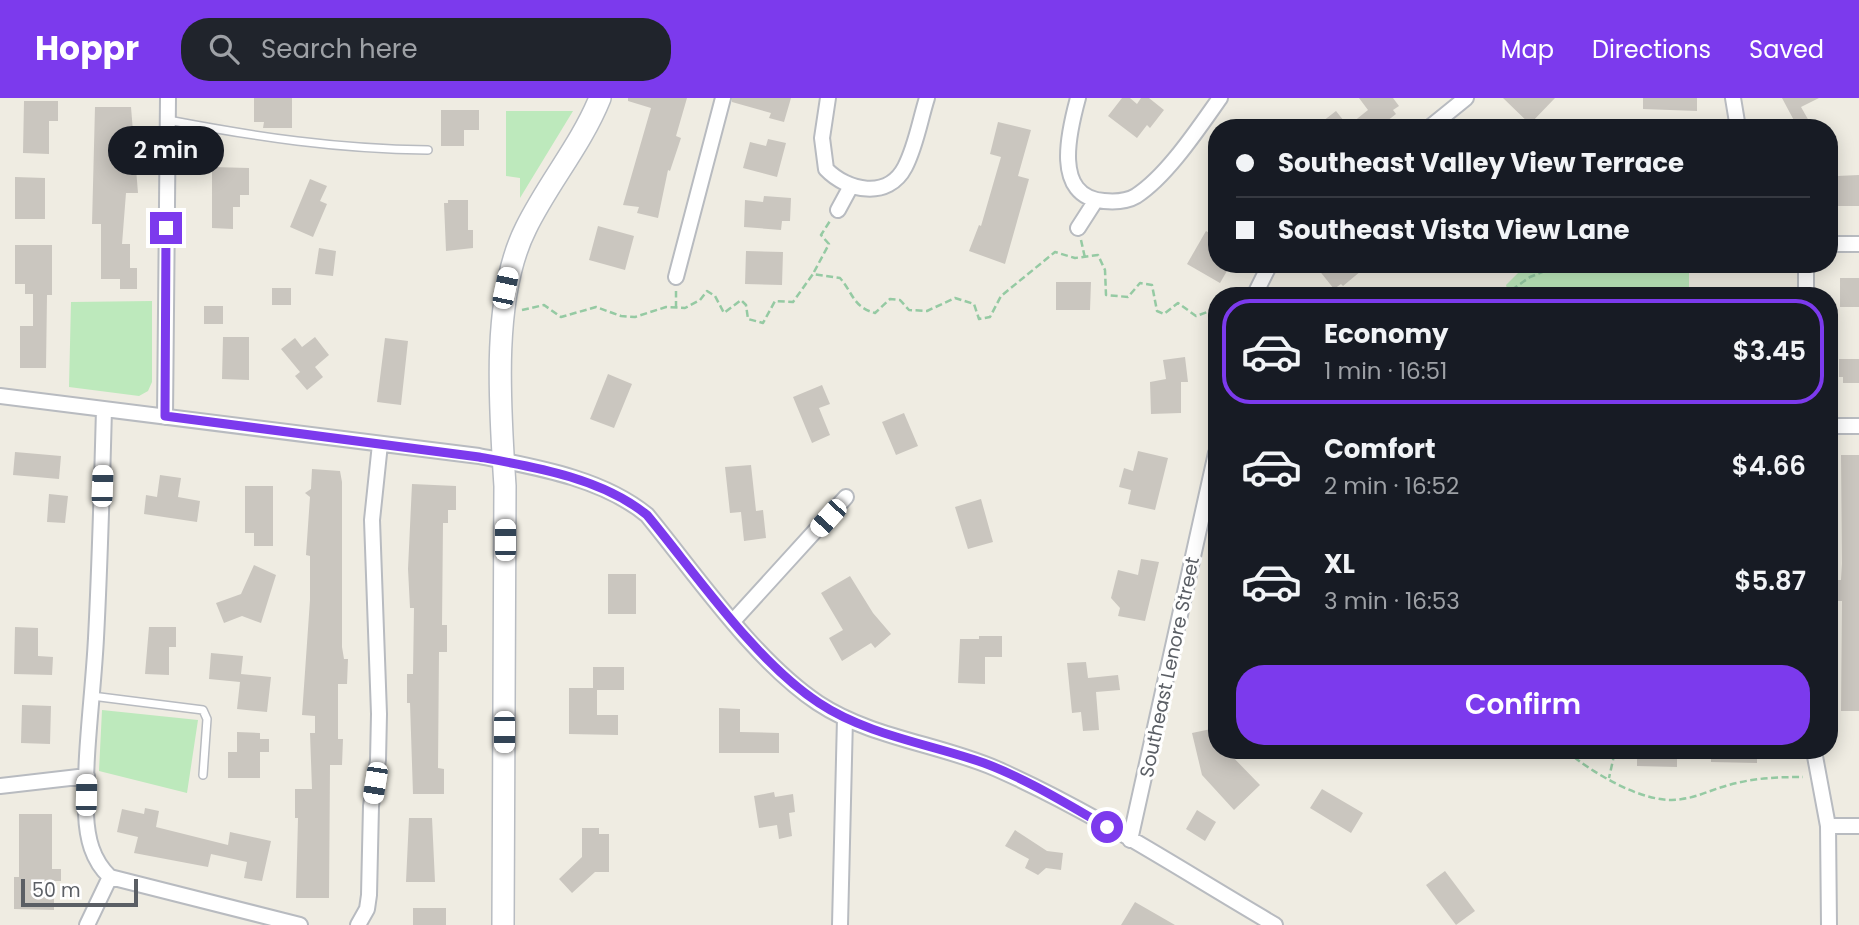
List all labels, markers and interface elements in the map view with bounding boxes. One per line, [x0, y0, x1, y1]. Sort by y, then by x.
search box [181, 18, 671, 81]
text: Hoppr [35, 25, 139, 72]
icon: search [205, 30, 243, 68]
text: Search here [261, 31, 418, 67]
text: Map [1501, 33, 1554, 66]
text: Directions [1592, 33, 1711, 66]
text: Saved [1749, 33, 1824, 66]
callout: 2 min [108, 127, 224, 176]
text: 2 min [134, 134, 198, 166]
text: Southeast Valley View Terrace [1278, 145, 1684, 181]
route end [150, 212, 182, 244]
text: Southeast Vista View Lane [1278, 212, 1630, 248]
car [491, 265, 520, 311]
text: Economy [1324, 316, 1448, 352]
icon: car [1240, 320, 1303, 383]
text: $3.45 [1733, 333, 1806, 369]
text: 1 min · 16:51 [1324, 355, 1447, 387]
text: Comfort [1324, 431, 1436, 467]
icon: car [1240, 435, 1303, 498]
text: $4.66 [1732, 448, 1806, 484]
car [91, 465, 114, 507]
text: 2 min · 16:52 [1324, 470, 1459, 502]
car [807, 495, 850, 541]
car [495, 519, 516, 561]
text: XL [1324, 546, 1355, 582]
icon: car [1240, 550, 1303, 613]
street label: Southeast Lenore Street [1133, 554, 1206, 780]
text: $5.87 [1735, 563, 1806, 599]
text: 3 min · 16:53 [1324, 585, 1460, 617]
button: Confirm [1236, 665, 1810, 745]
car [494, 711, 515, 753]
car [362, 761, 389, 805]
car [76, 774, 97, 816]
route start [1091, 811, 1123, 843]
scale bar [21, 876, 138, 908]
text: 50 m [32, 877, 81, 904]

